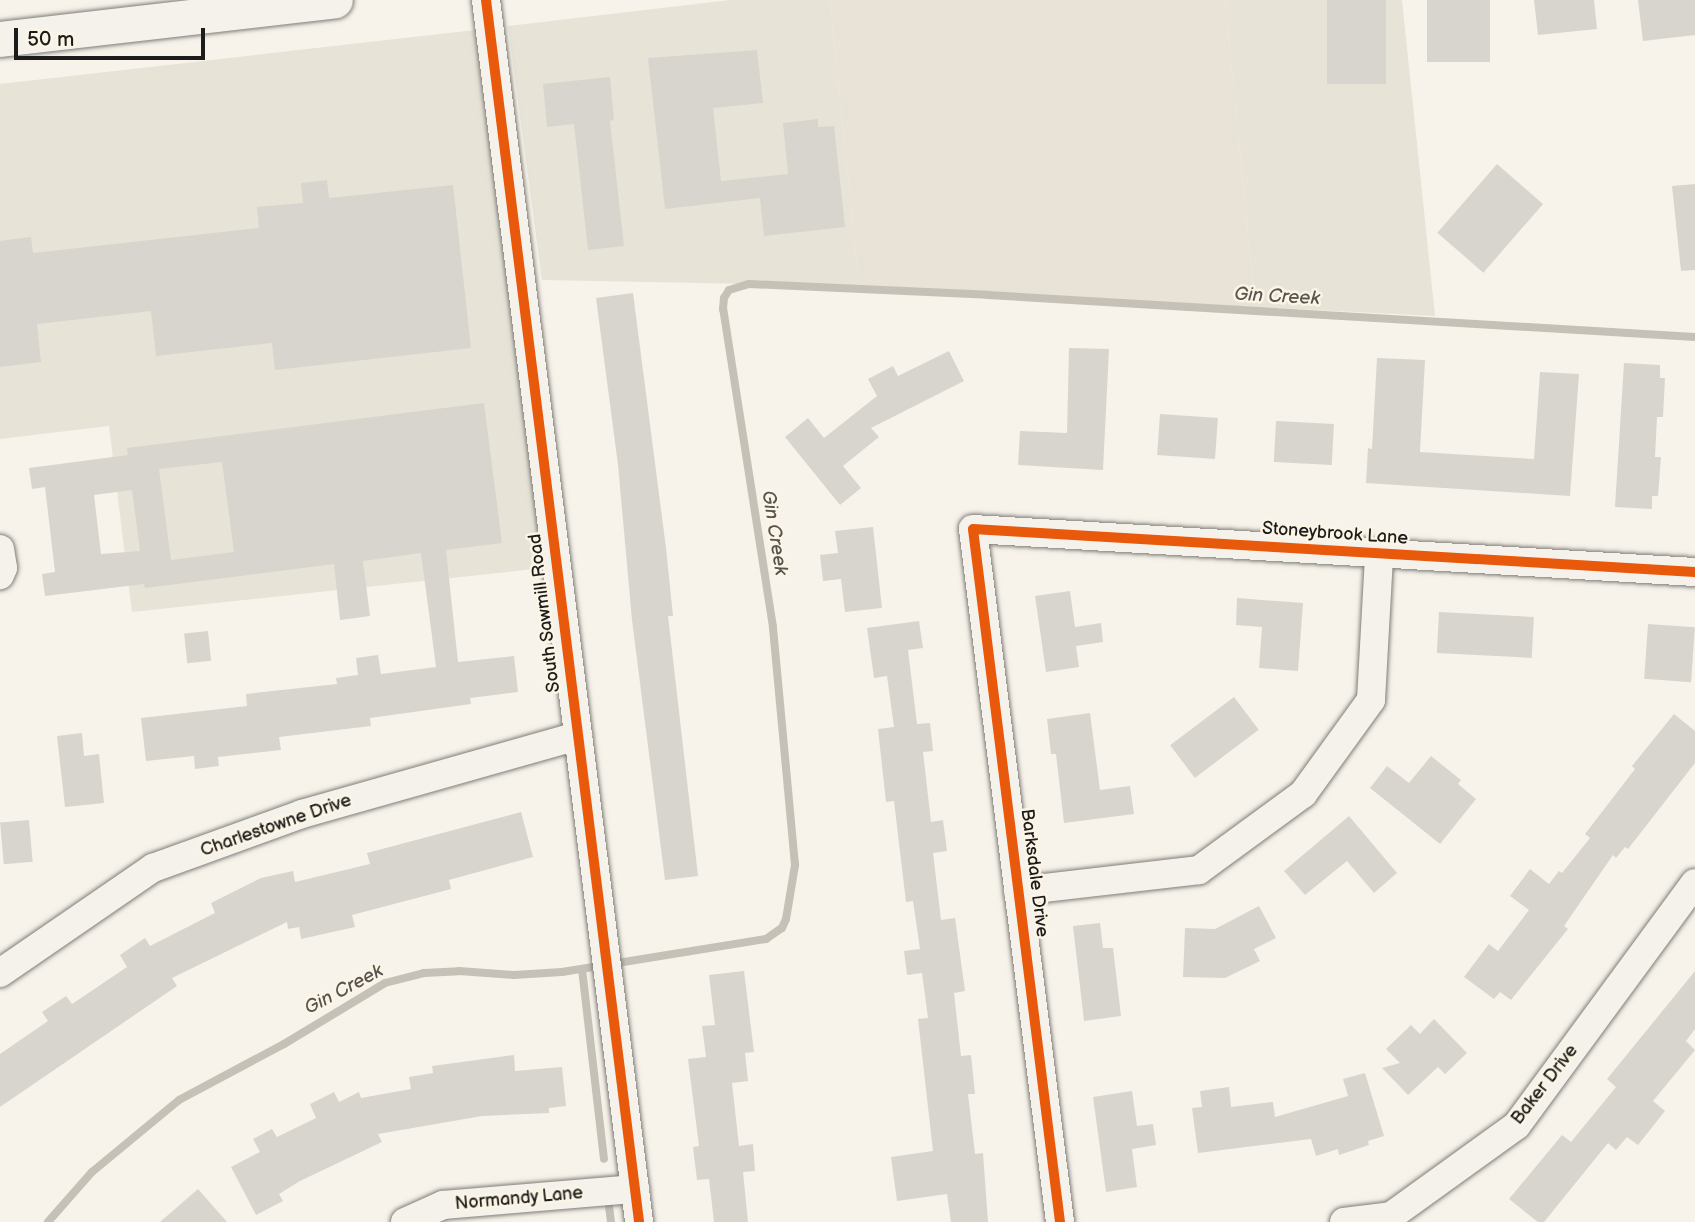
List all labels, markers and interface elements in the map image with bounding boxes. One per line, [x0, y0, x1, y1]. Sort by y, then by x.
scale bar [18, 14, 208, 58]
text: 50 m [27, 27, 74, 52]
water label: Gin Creek [1234, 283, 1320, 311]
water label: Gin Creek [756, 489, 792, 577]
street label: Stoneybrook Lane [1261, 518, 1409, 550]
street label: South Sawmill Road [525, 532, 565, 694]
street label: Charlestowne Drive [198, 790, 354, 862]
street label: Barksdale Drive [1015, 808, 1053, 938]
water label: Gin Creek [301, 960, 387, 1020]
street label: Baker Drive [1507, 1041, 1583, 1129]
street label: Normandy Lane [453, 1183, 585, 1215]

